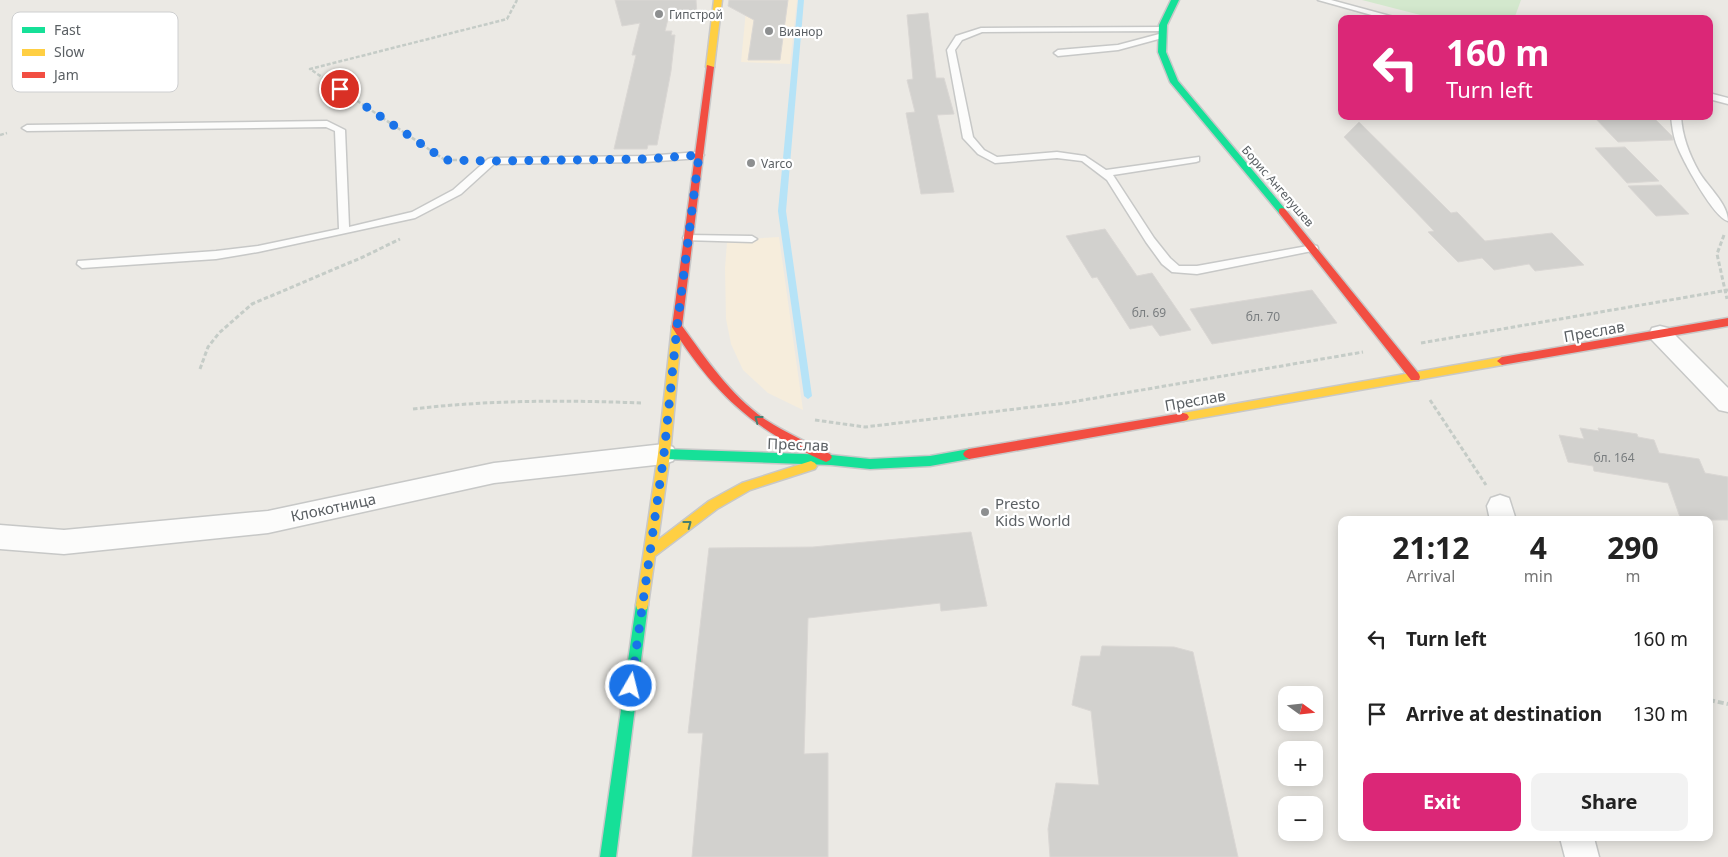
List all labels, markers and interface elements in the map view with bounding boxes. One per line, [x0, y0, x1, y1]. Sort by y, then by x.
place label: Гипстрой [669, 6, 723, 23]
marker: Гипстрой [653, 8, 665, 20]
legend [12, 12, 178, 92]
text: Fast [54, 20, 81, 39]
place label: Вианор [779, 23, 823, 40]
marker: Вианор [763, 25, 775, 37]
text: 160 m [1446, 29, 1549, 76]
icon: left [1363, 35, 1428, 100]
text: Slow [54, 42, 85, 61]
text: Jam [52, 65, 79, 84]
pin [319, 68, 361, 110]
text: Turn left [1446, 74, 1533, 104]
icon: arrive [326, 75, 354, 103]
street label: Борис Ангелушев [1238, 142, 1318, 230]
place label: Varco [761, 155, 792, 172]
marker: Varco [745, 157, 757, 169]
house number: бл. 69 [1132, 304, 1166, 321]
house number: бл. 70 [1246, 308, 1280, 325]
street label: Преслав [1562, 316, 1626, 346]
street label: Преслав [1163, 385, 1227, 415]
one-way arrow [754, 416, 764, 425]
street label: Преслав [767, 433, 829, 455]
house number: бл. 164 [1593, 449, 1635, 466]
street label: Клокотница [289, 488, 377, 526]
place label: Presto Kids World [995, 493, 1070, 530]
marker: Presto Kids World [979, 506, 991, 518]
one-way arrow [682, 522, 691, 530]
text: 21:12 [1392, 527, 1469, 568]
text: 4 [1530, 527, 1547, 568]
text: 290 [1607, 527, 1659, 568]
text: Arrival [1406, 565, 1455, 587]
text: min [1524, 565, 1553, 587]
text: m [1625, 565, 1640, 587]
icon: left [1363, 625, 1391, 653]
text: Turn left [1406, 626, 1487, 652]
text: 160 m [1633, 626, 1688, 652]
position arrow [604, 659, 656, 711]
north arrow [1278, 686, 1322, 731]
map controls [1278, 686, 1323, 841]
icon: arrive [1363, 700, 1391, 728]
text: Arrive at destination [1406, 701, 1602, 727]
text: 130 m [1633, 701, 1688, 727]
button: + [1278, 741, 1323, 786]
button: Exit [1363, 773, 1521, 831]
button: Share [1531, 773, 1688, 831]
button: − [1278, 796, 1323, 841]

